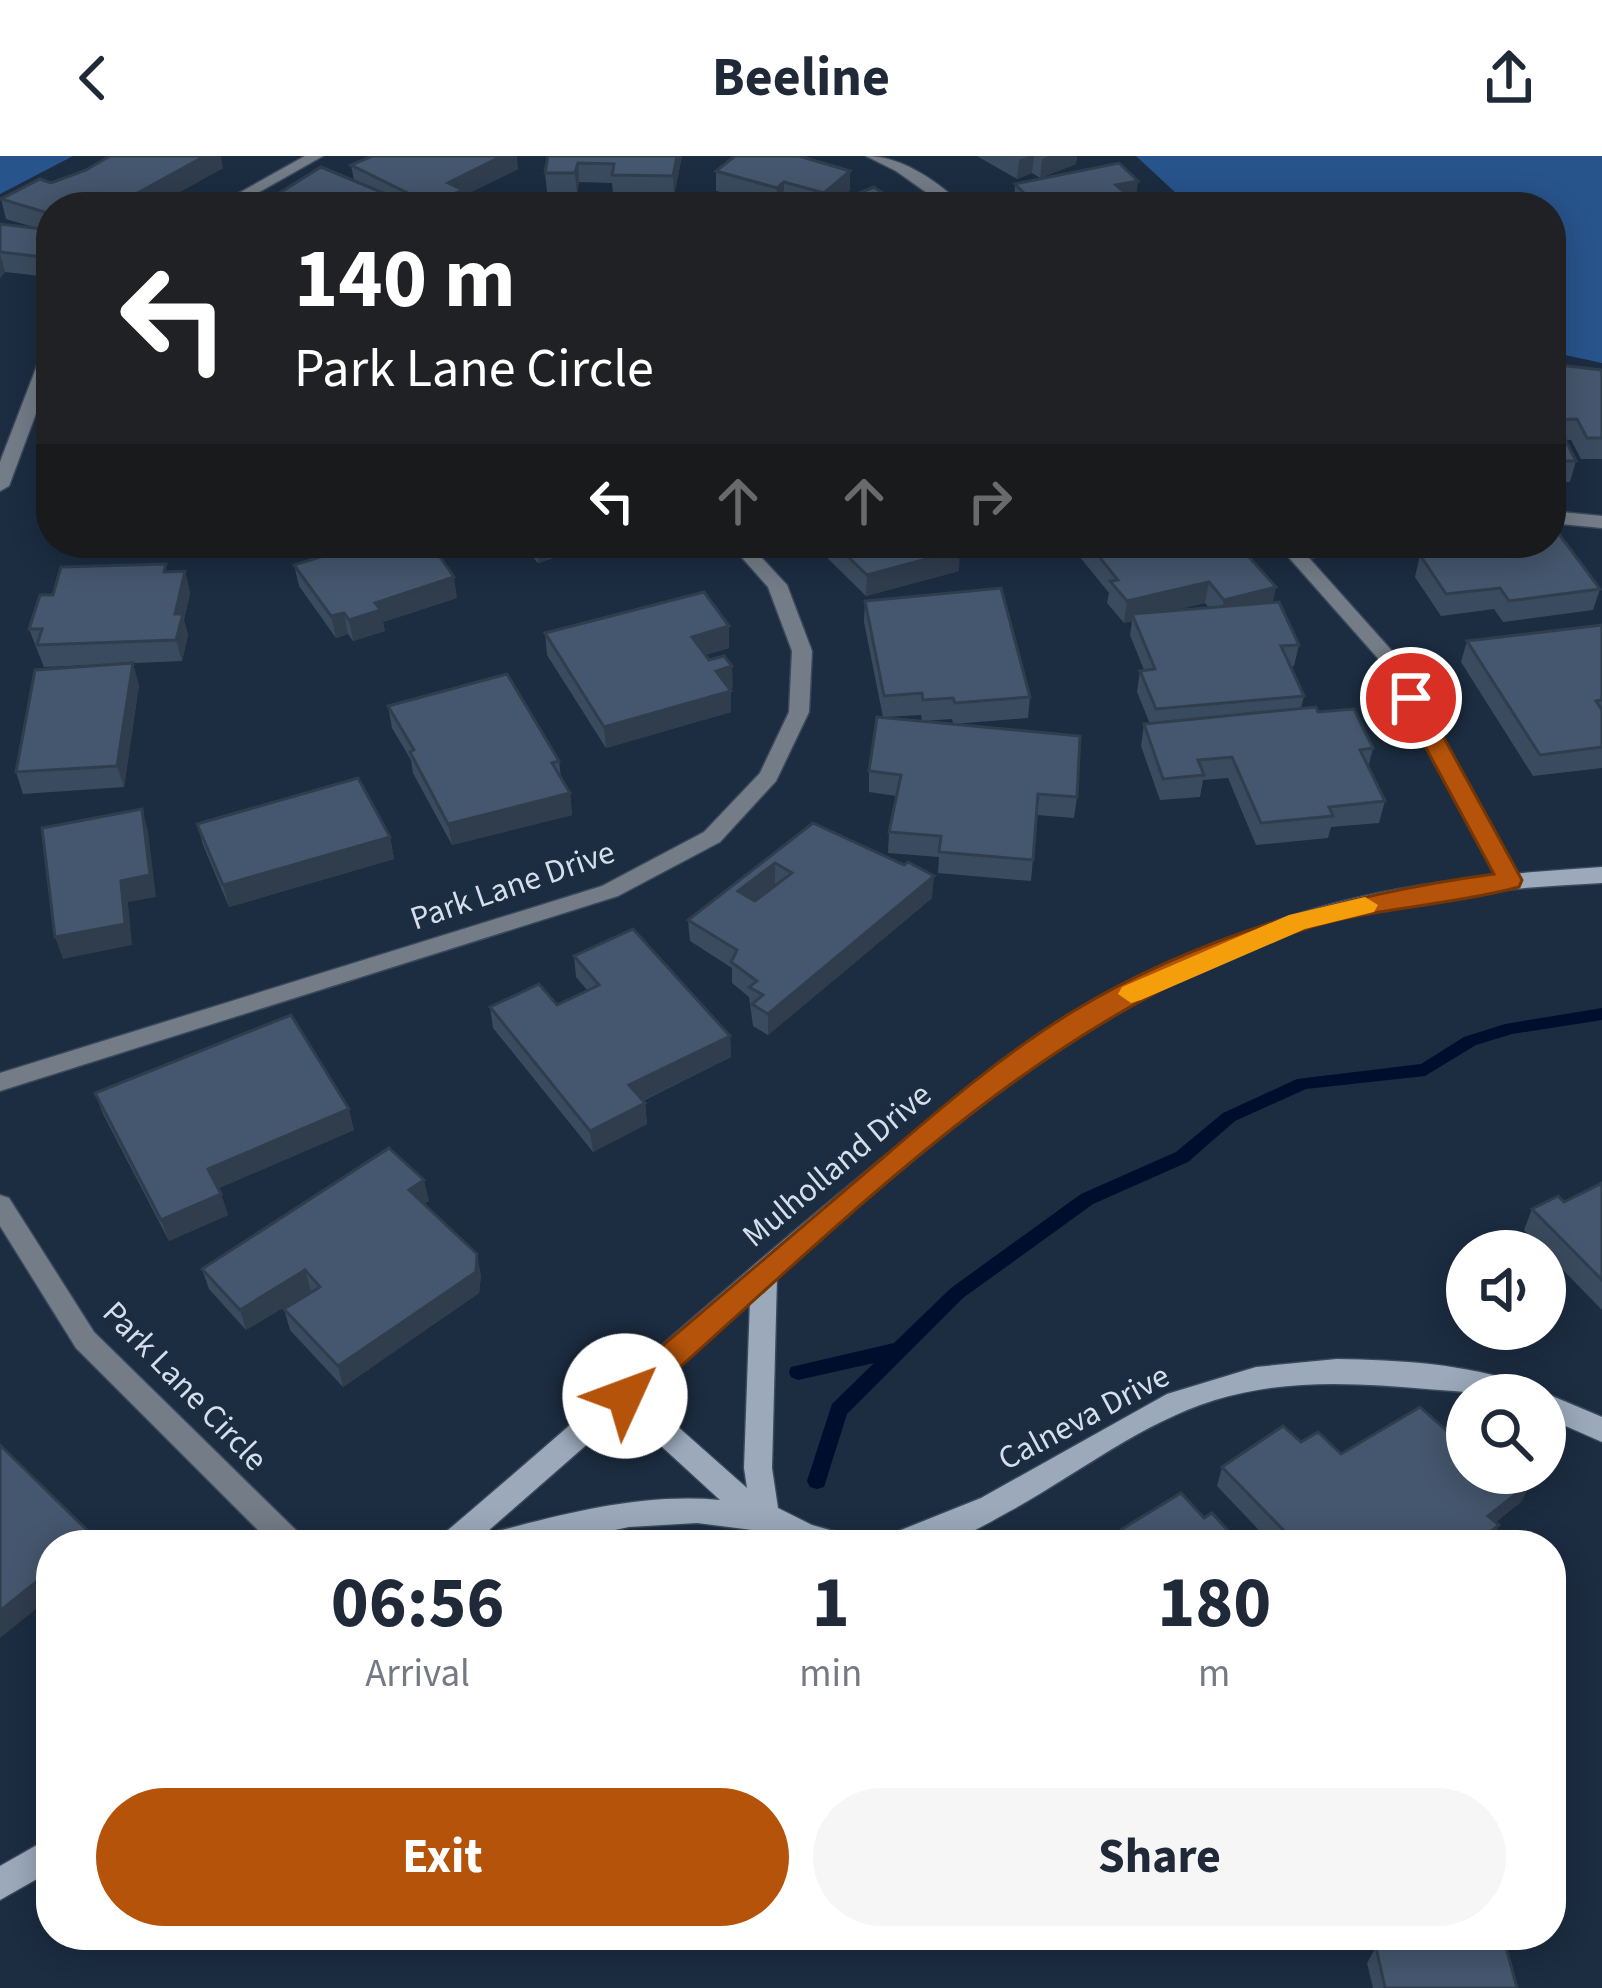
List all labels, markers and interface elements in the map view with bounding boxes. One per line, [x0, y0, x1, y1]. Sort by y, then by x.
text: Beeline [712, 40, 890, 117]
icon: back [60, 45, 126, 111]
icon: share [1476, 45, 1542, 111]
text: 140 m [294, 220, 516, 340]
icon: left [96, 240, 252, 396]
text: Park Lane Circle [294, 331, 654, 408]
icon: left [579, 468, 645, 534]
icon: ahead [705, 468, 771, 534]
icon: ahead [831, 468, 897, 534]
icon: right [957, 468, 1023, 534]
pin [1360, 647, 1462, 749]
icon: arrive [1378, 665, 1444, 731]
street label: Park Lane Drive [404, 828, 621, 942]
street label: Mulholland Drive [732, 1072, 942, 1258]
map controls [1446, 1230, 1566, 1494]
button: sound [1446, 1230, 1566, 1350]
street label: Park Lane Circle [92, 1291, 278, 1481]
position arrow [562, 1333, 688, 1459]
street label: Calneva Drive [990, 1352, 1178, 1482]
button: search [1446, 1374, 1566, 1494]
text: 06:56 [331, 1552, 504, 1655]
text: 1 [812, 1552, 850, 1655]
text: 180 [1157, 1552, 1271, 1655]
text: Arrival [365, 1646, 470, 1702]
text: min [799, 1646, 862, 1702]
text: m [1198, 1646, 1230, 1702]
button: Exit [96, 1788, 789, 1926]
button: Share [813, 1788, 1506, 1926]

